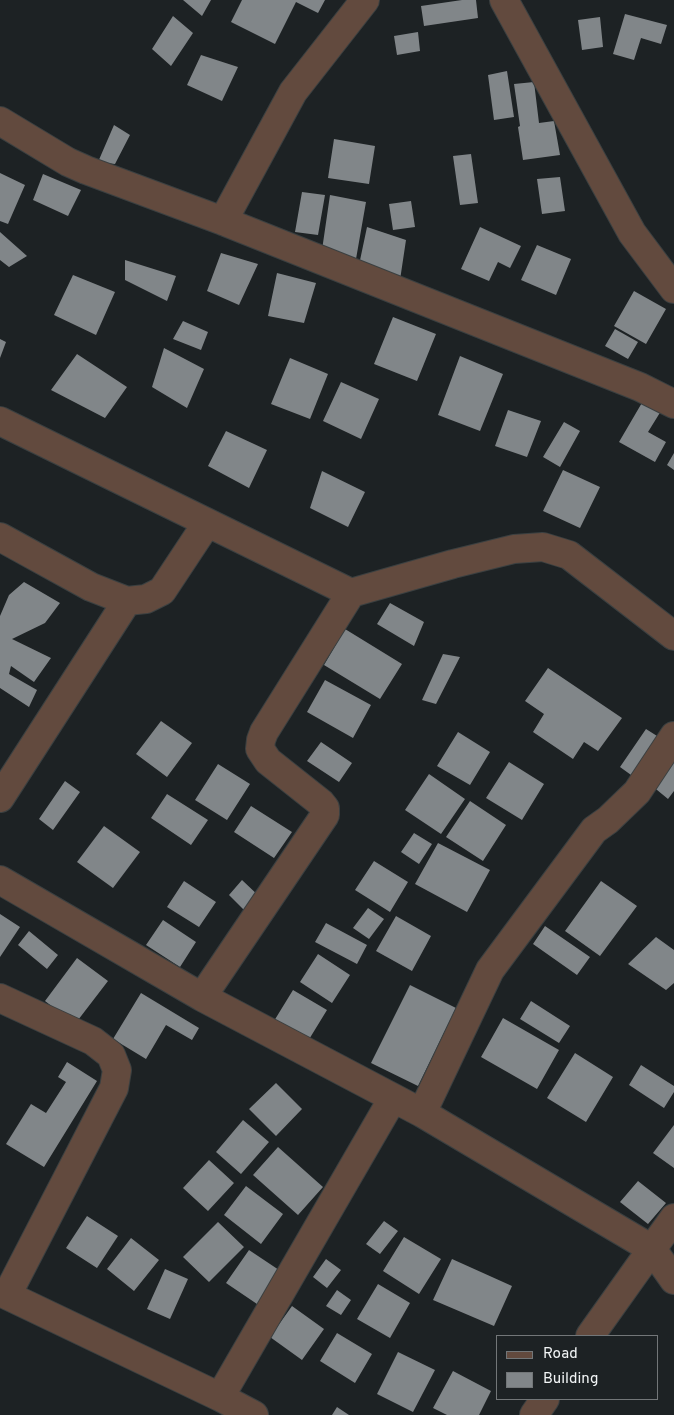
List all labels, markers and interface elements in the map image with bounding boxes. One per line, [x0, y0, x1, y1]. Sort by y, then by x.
legend [497, 1335, 659, 1400]
text: Road [543, 1345, 578, 1364]
text: Building [543, 1370, 598, 1389]

